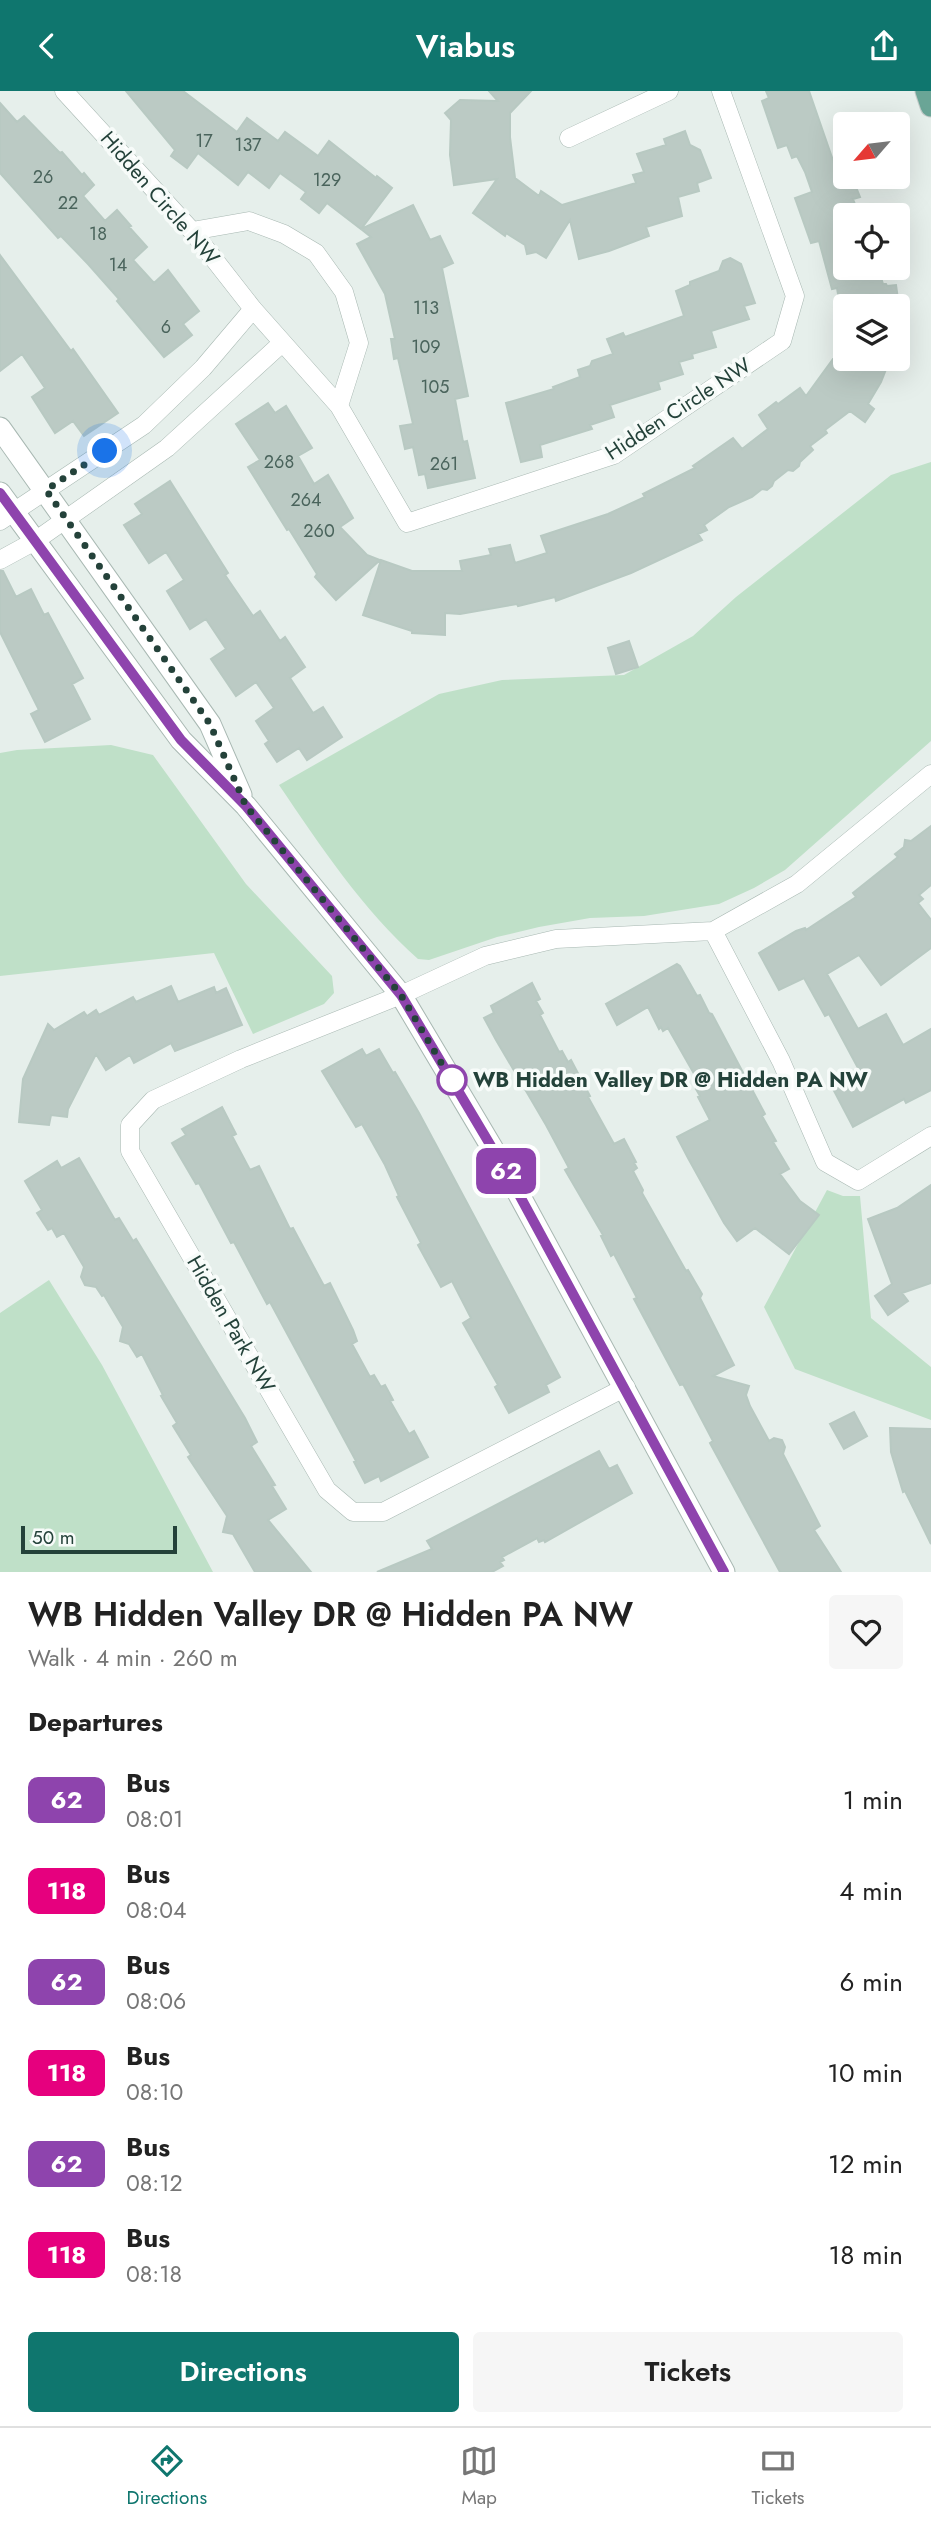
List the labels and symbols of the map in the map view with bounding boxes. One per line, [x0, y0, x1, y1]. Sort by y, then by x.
north arrow [833, 112, 910, 189]
street label: Hidden Circle NW [93, 125, 227, 272]
house number: 17 [195, 128, 213, 154]
house number: 137 [234, 132, 262, 158]
house number: 26 [33, 164, 53, 190]
house number: 129 [313, 167, 341, 193]
house number: 22 [58, 190, 78, 216]
house number: 18 [89, 221, 107, 247]
house number: 14 [109, 252, 127, 278]
house number: 113 [413, 295, 439, 321]
house number: 6 [161, 314, 171, 340]
house number: 109 [411, 334, 441, 360]
street label: Hidden Circle NW [599, 350, 757, 467]
house number: 105 [420, 374, 450, 400]
your location [87, 433, 122, 468]
house number: 268 [264, 449, 294, 475]
house number: 261 [430, 451, 458, 477]
house number: 264 [290, 487, 322, 513]
house number: 260 [303, 518, 335, 544]
marker: WB Hidden Valley DR @ Hidden PA NW [437, 1065, 467, 1095]
place label: WB Hidden Valley DR @ Hidden PA NW [473, 1065, 869, 1095]
line badge: 62 [475, 1148, 538, 1194]
street label: Hidden Park NW [180, 1250, 282, 1398]
scale bar [21, 1523, 177, 1555]

